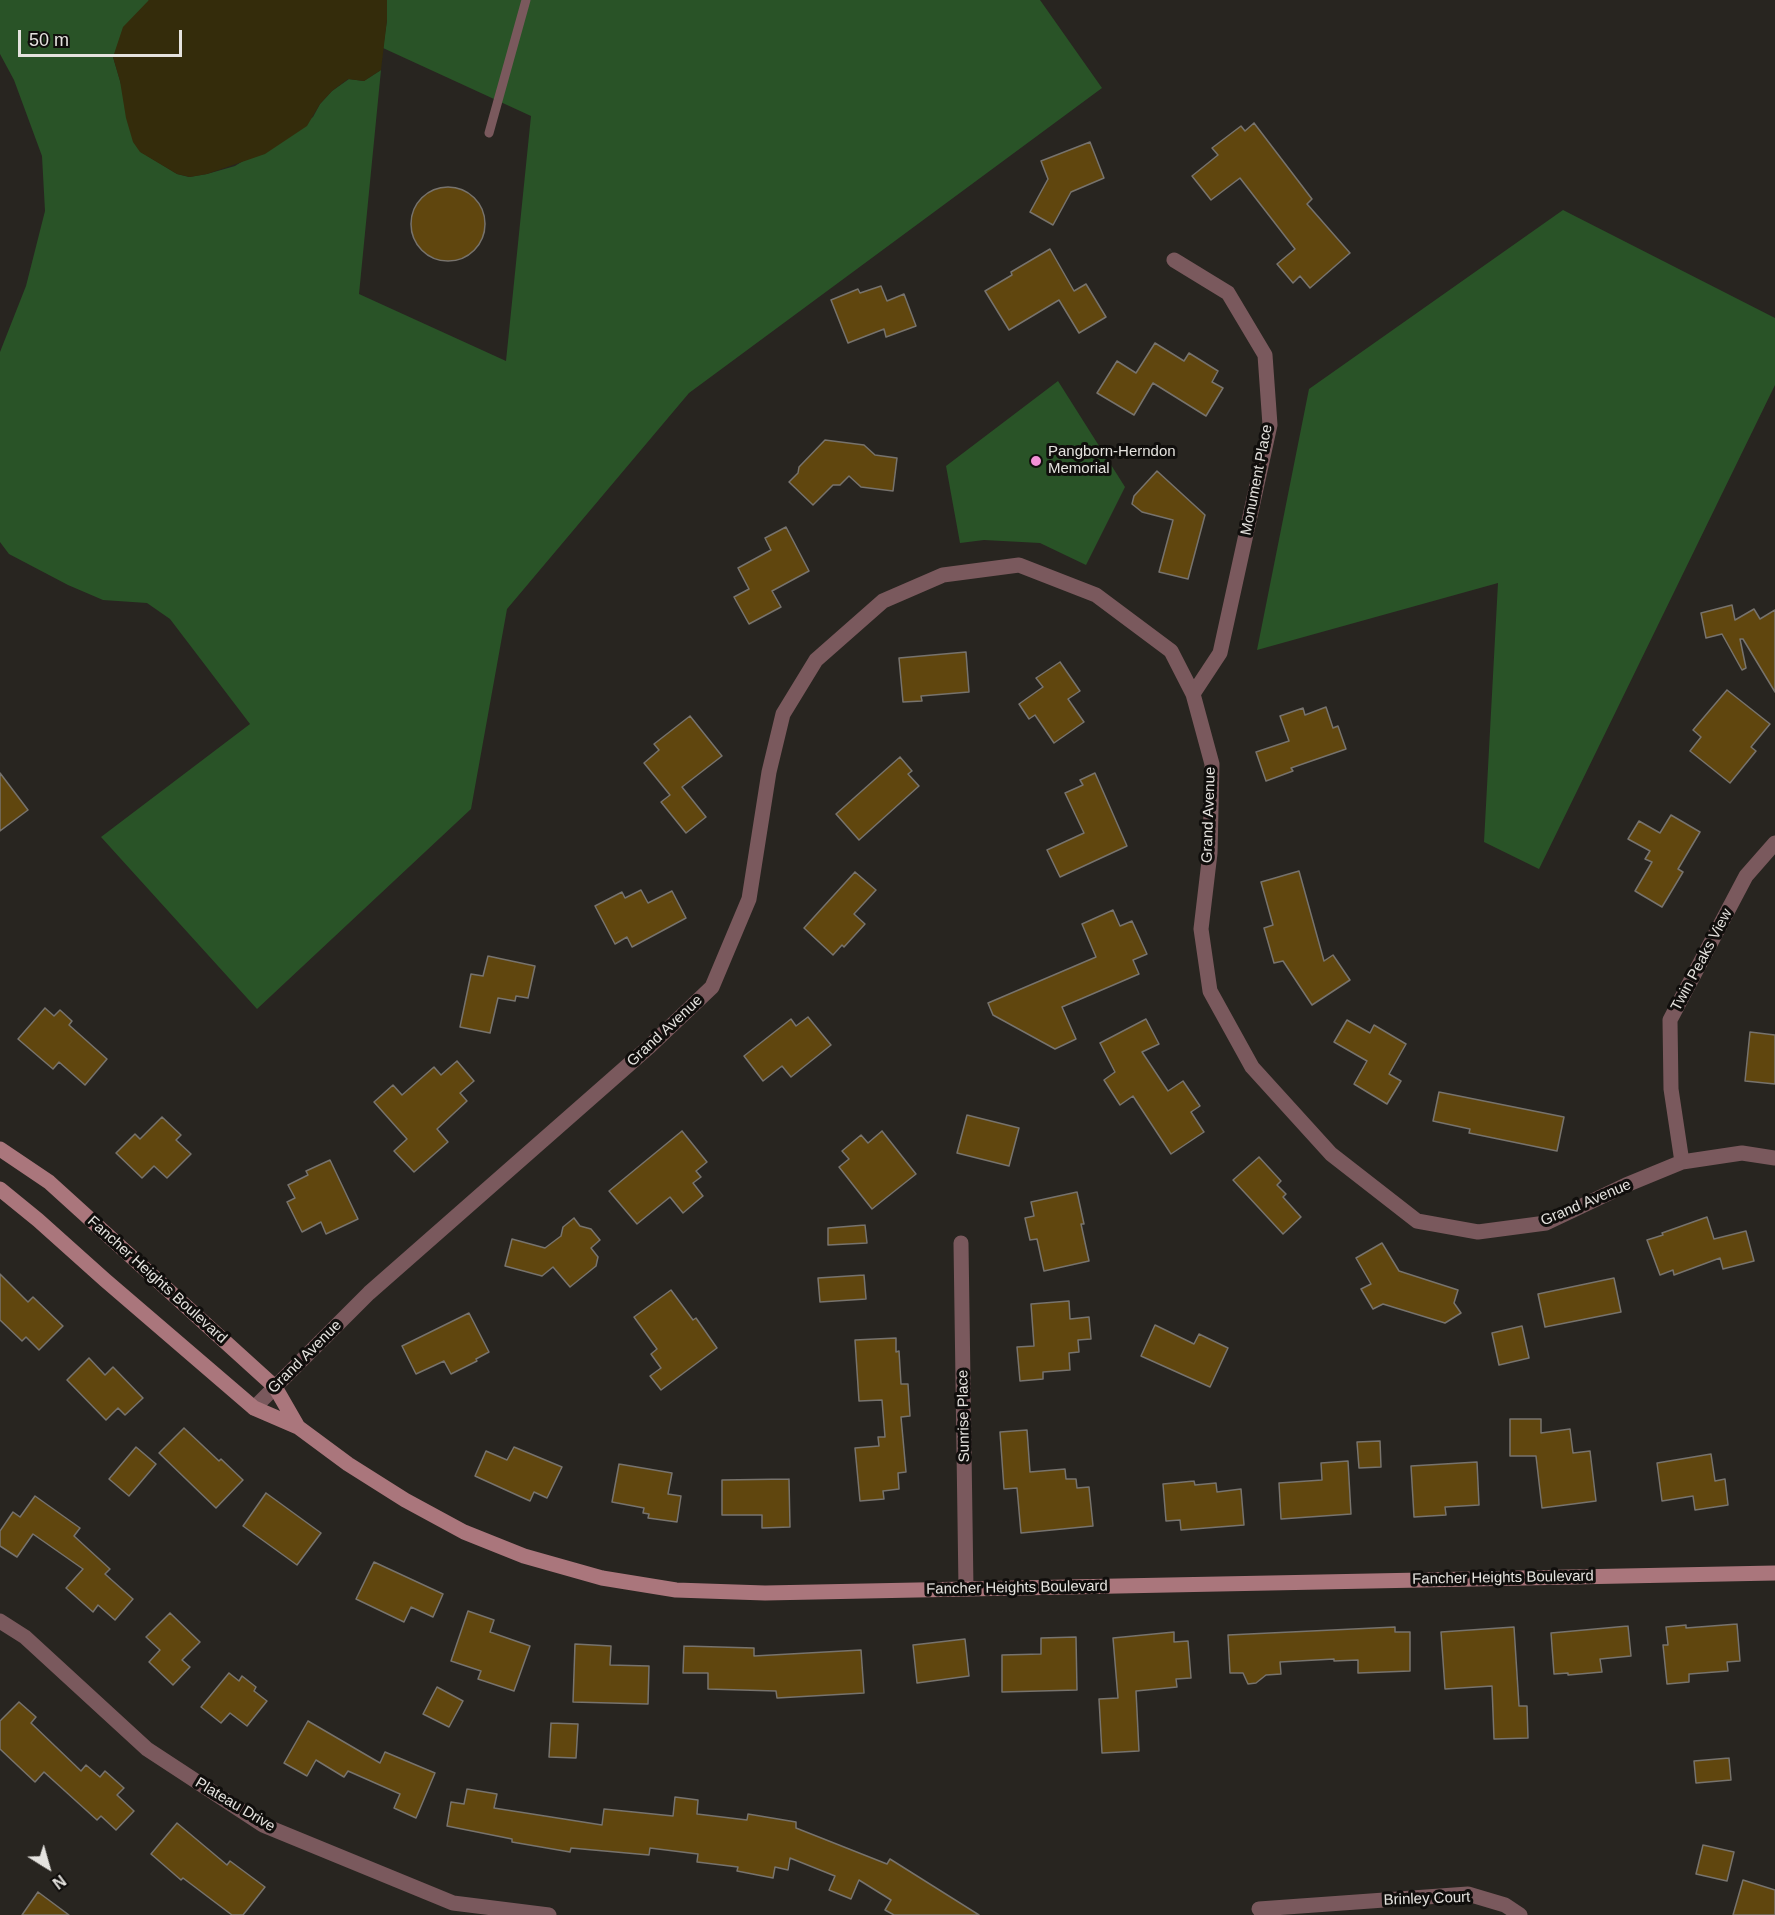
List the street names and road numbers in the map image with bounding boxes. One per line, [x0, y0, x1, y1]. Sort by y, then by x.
street label: Monument Place [1237, 423, 1277, 537]
street label: Grand Avenue [1198, 766, 1220, 864]
street label: Twin Peaks View [1668, 906, 1736, 1014]
street label: Grand Avenue [624, 992, 706, 1070]
street label: Grand Avenue [1538, 1176, 1634, 1230]
street label: Fancher Heights Boulevard [83, 1212, 231, 1348]
street label: Grand Avenue [265, 1317, 345, 1397]
street label: Sunrise Place [954, 1370, 974, 1462]
street label: Fancher Heights Boulevard [1412, 1567, 1594, 1589]
street label: Fancher Heights Boulevard [926, 1577, 1108, 1599]
street label: Plateau Drive [192, 1774, 278, 1836]
street label: Brinley Court [1383, 1888, 1471, 1910]

